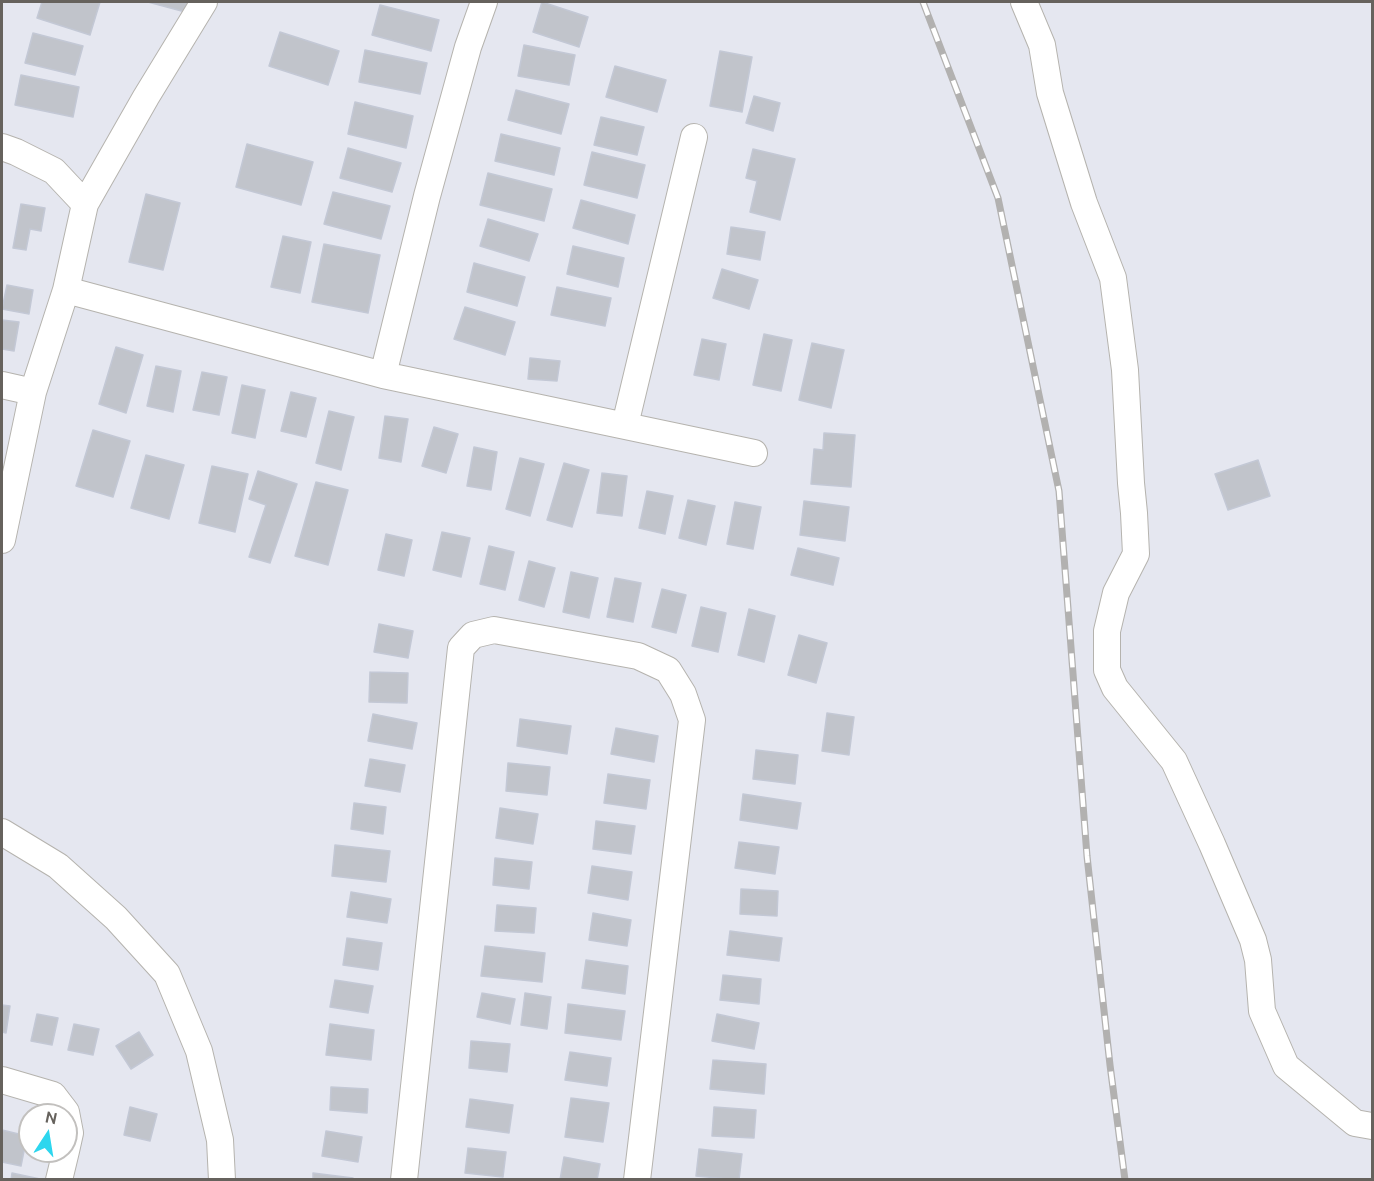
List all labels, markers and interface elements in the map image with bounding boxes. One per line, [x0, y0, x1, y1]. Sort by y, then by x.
north arrow [18, 1103, 78, 1163]
text: N [44, 1107, 59, 1127]

